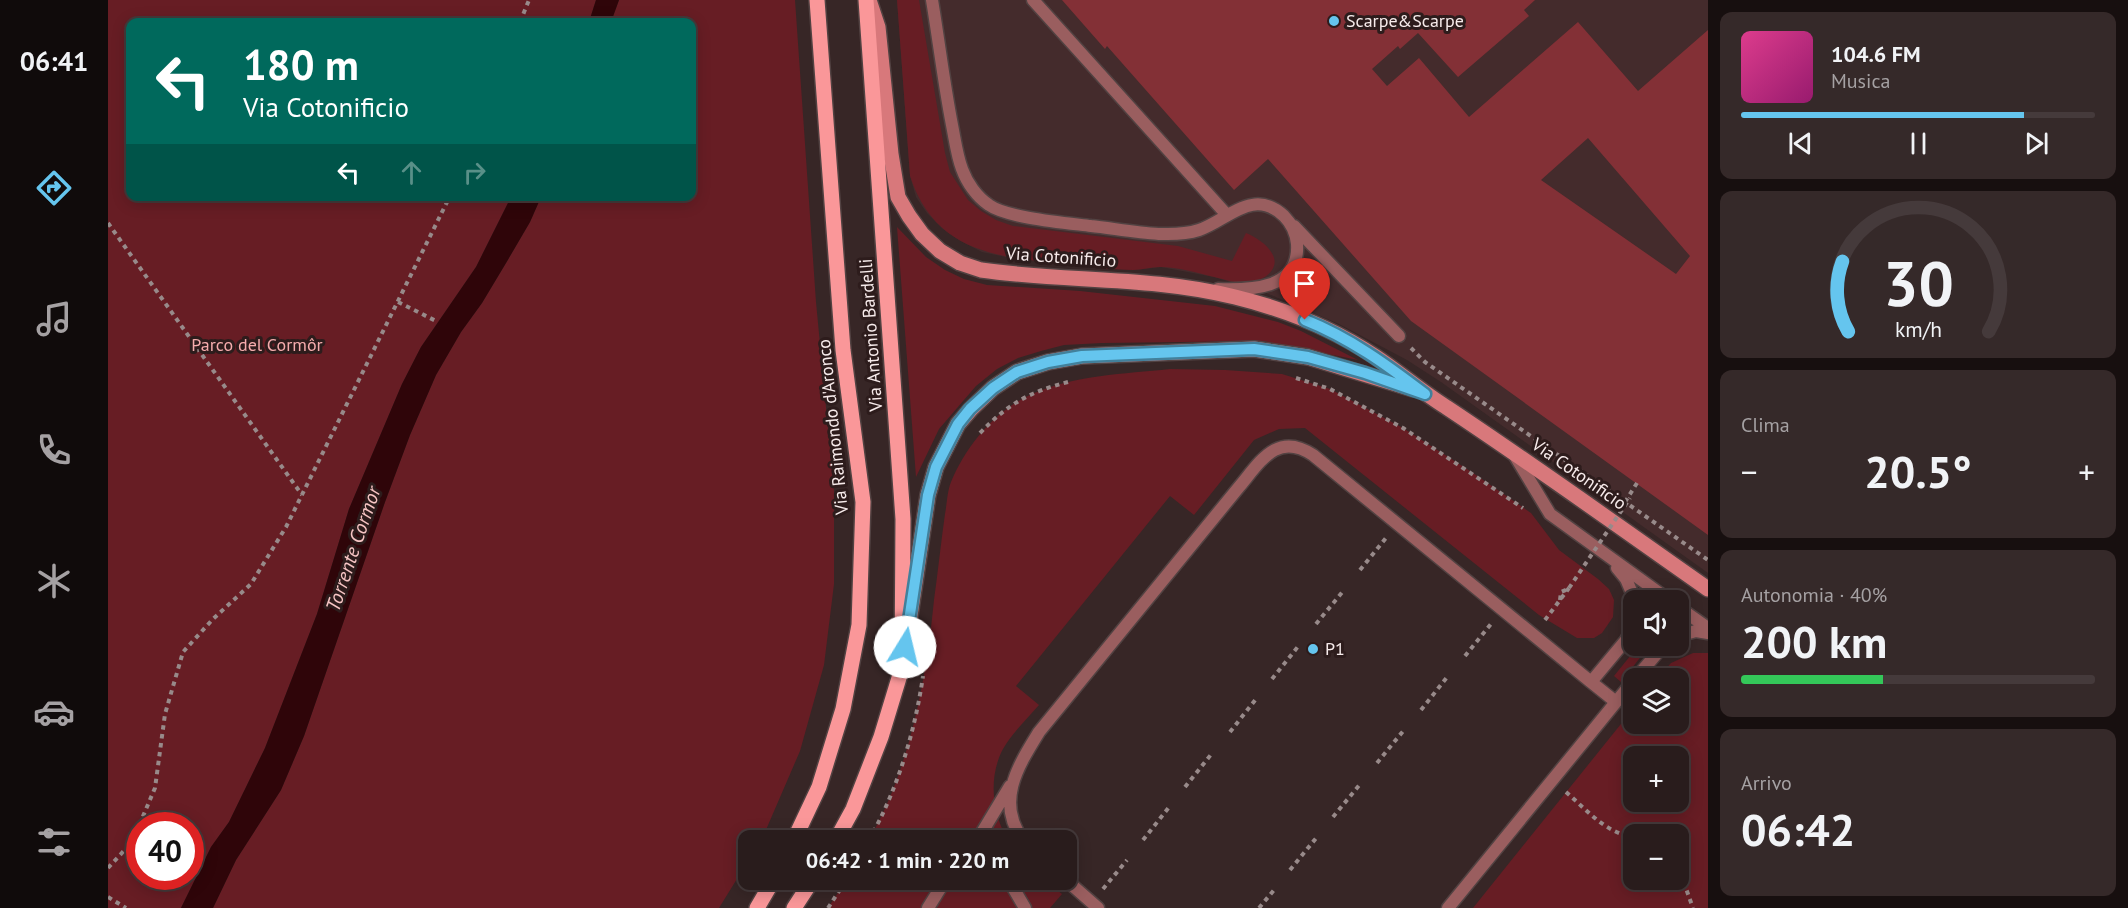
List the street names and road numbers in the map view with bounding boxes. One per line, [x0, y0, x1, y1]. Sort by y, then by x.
street label: Via Cotonificio [1004, 241, 1117, 272]
street label: Via Antonio Bardelli [854, 258, 887, 413]
street label: Via Raimondo d'Aronco [812, 338, 853, 517]
street label: Via Cotonificio [1527, 432, 1631, 515]

